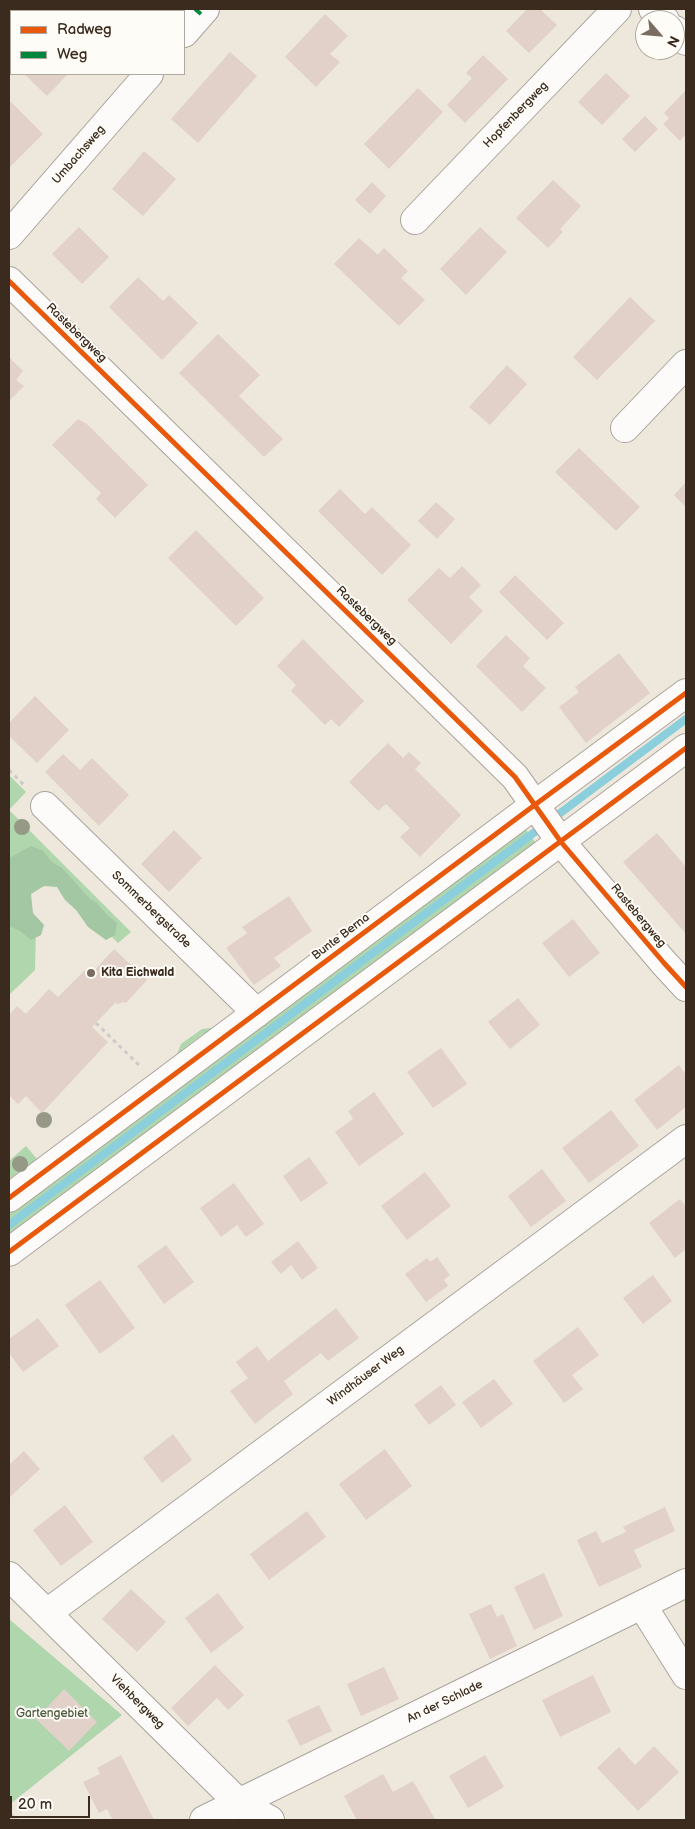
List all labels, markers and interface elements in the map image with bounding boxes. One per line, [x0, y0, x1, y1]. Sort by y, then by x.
legend [10, 10, 185, 75]
north arrow [635, 10, 685, 60]
text: Radweg [57, 20, 112, 39]
text: N [663, 33, 683, 50]
text: Weg [57, 45, 87, 64]
street label: Hopfenbergweg [481, 79, 551, 151]
street label: Umbachsweg [50, 123, 108, 187]
street label: Rastebergweg [43, 301, 109, 365]
street label: Rastebergweg [333, 584, 399, 648]
street label: Sommerbergstraße [108, 868, 194, 952]
street label: Rastebergweg [607, 881, 669, 951]
street label: Bunte Berna [309, 911, 373, 963]
place label: Kita Eichwald [101, 966, 174, 980]
marker: Kita Eichwald [85, 967, 97, 979]
street label: Windhäuser Weg [325, 1343, 407, 1409]
street label: Viehbergweg [107, 1672, 167, 1732]
street label: An der Schlade [405, 1677, 485, 1727]
park label: Gartengebiet [16, 1707, 88, 1721]
scale bar [12, 1786, 92, 1818]
text: 20 m [18, 1795, 52, 1814]

